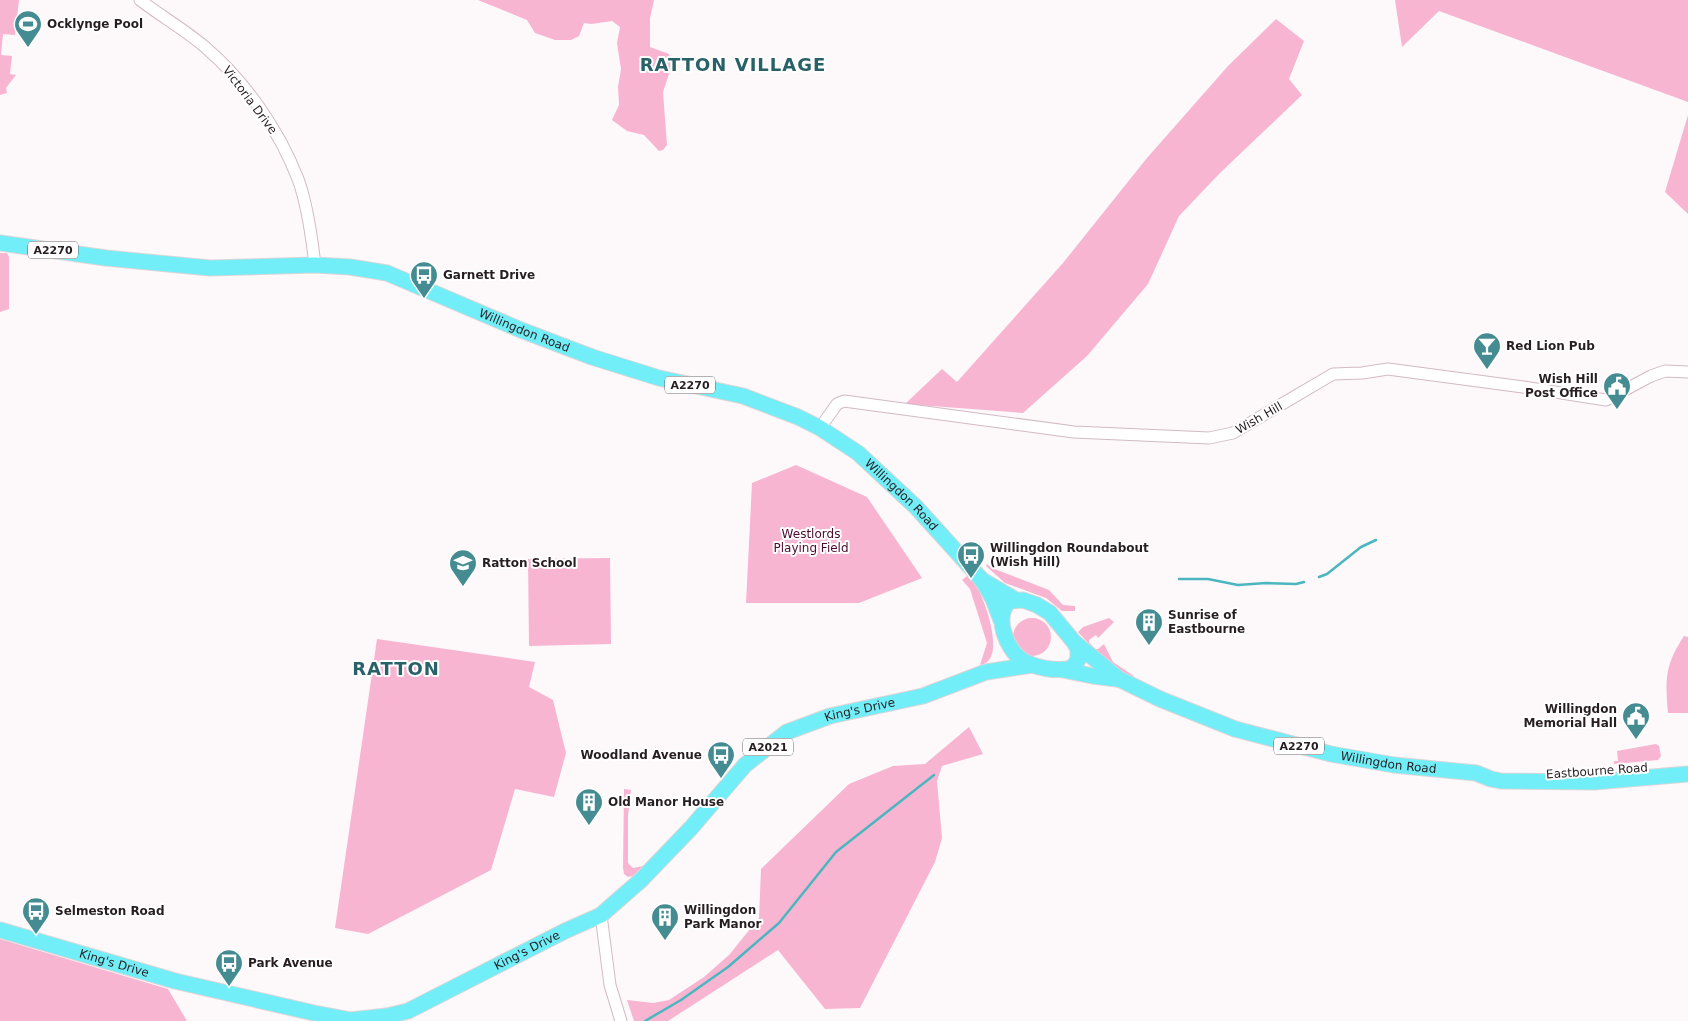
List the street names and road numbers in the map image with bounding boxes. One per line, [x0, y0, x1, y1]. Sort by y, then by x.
street label: Victoria Drive [220, 63, 280, 137]
road number: A2270 [28, 242, 78, 258]
street label: Willingdon Road [477, 306, 572, 355]
road number: A2270 [665, 376, 715, 394]
street label: Wish Hill [1233, 399, 1285, 437]
street label: Willingdon Road [862, 456, 941, 533]
street label: King's Drive [822, 695, 896, 724]
road number: A2270 [1274, 738, 1324, 754]
road number: A2021 [743, 739, 793, 756]
street label: Willingdon Road [1339, 749, 1437, 776]
street label: Eastbourne Road [1546, 760, 1648, 782]
street label: King's Drive [492, 928, 562, 973]
street label: King's Drive [78, 947, 151, 980]

